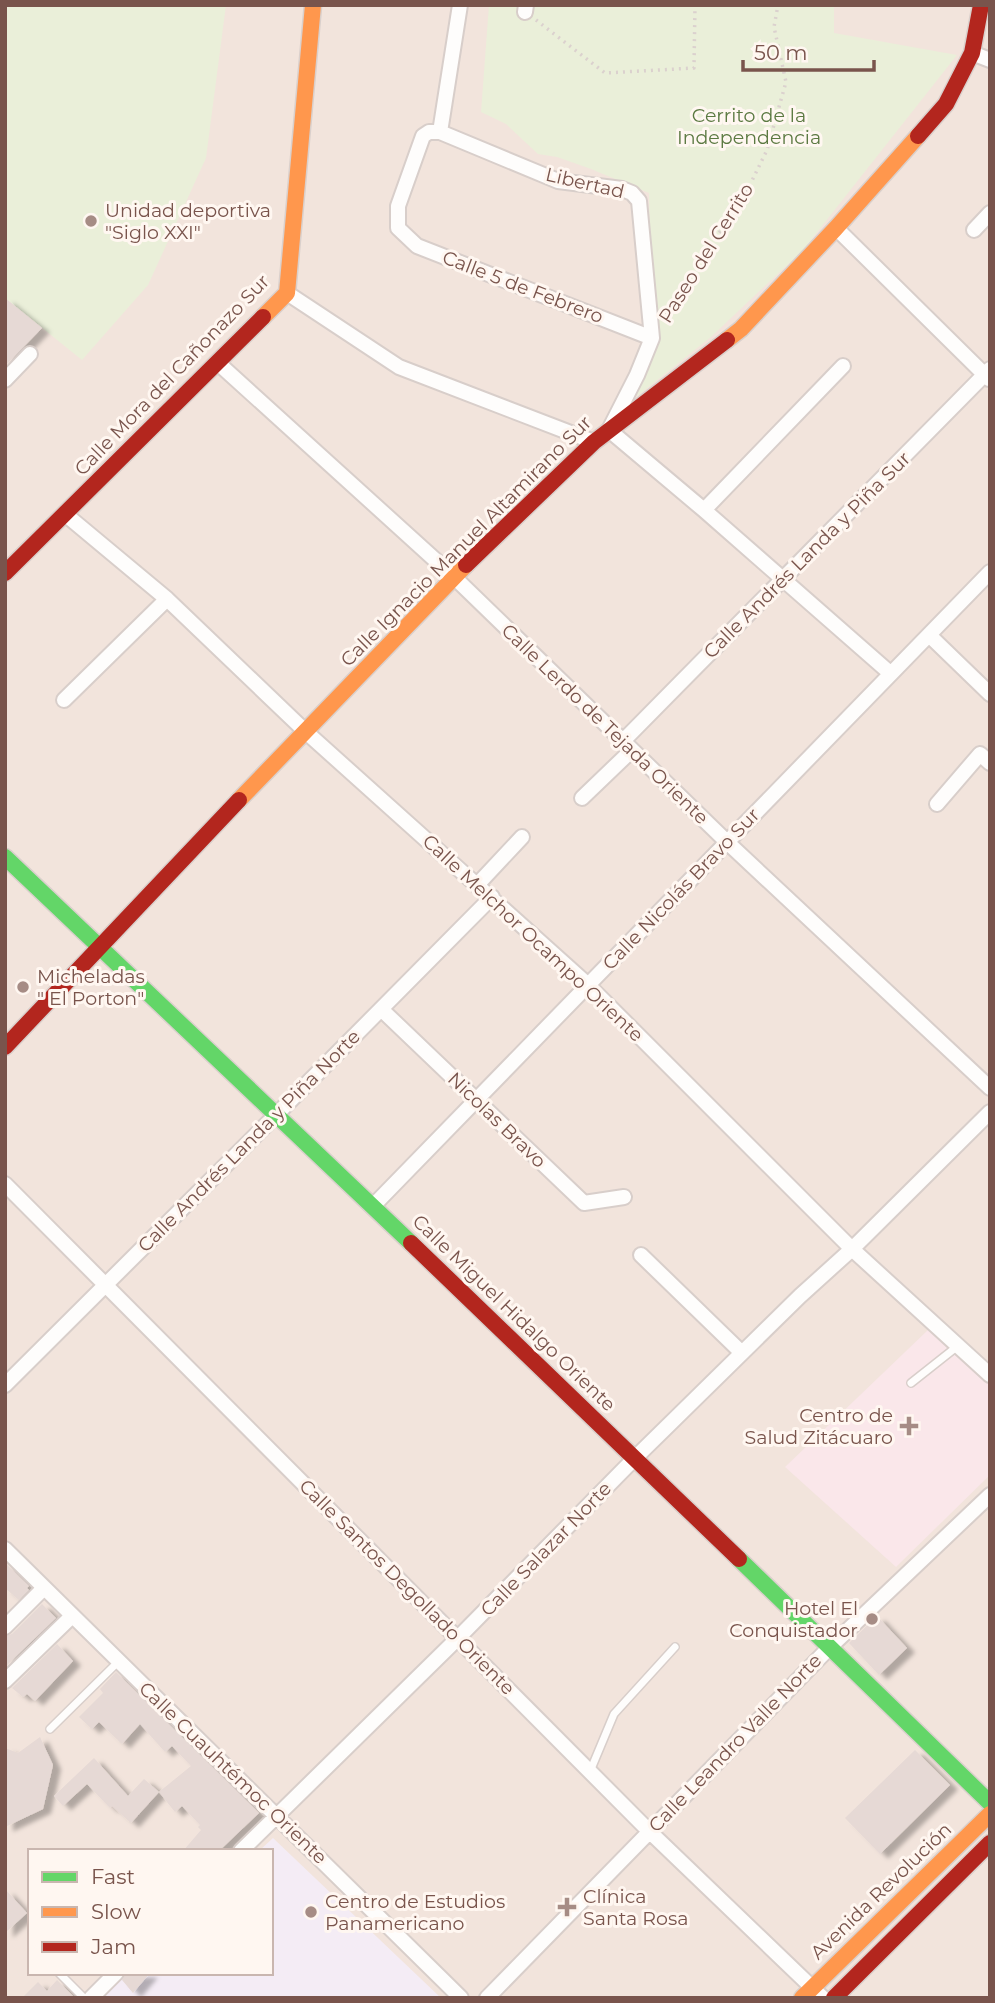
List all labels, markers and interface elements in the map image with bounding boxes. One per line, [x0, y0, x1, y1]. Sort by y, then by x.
scale bar [743, 28, 874, 72]
text: 50 m [754, 40, 808, 65]
park label: Cerrito de la Independencia [677, 104, 821, 149]
street label: Libertad [543, 163, 627, 203]
street label: Paseo del Cerrito [654, 179, 758, 327]
place label: Unidad deportiva "Siglo XXI" [105, 199, 271, 244]
marker: Unidad deportiva "Siglo XXI" [83, 213, 99, 229]
street label: Calle 5 de Febrero [439, 246, 607, 328]
street label: Calle Mora del Cañonazo Sur [70, 270, 274, 480]
street label: Calle Ignacio Manuel Altamirano Sur [336, 411, 596, 671]
street label: Calle Andrés Landa y Piña Sur [699, 447, 915, 663]
street label: Calle Lerdo de Tejada Oriente [497, 619, 713, 829]
street label: Calle Nicolás Bravo Sur [598, 803, 764, 975]
street label: Calle Melchor Ocampo Oriente [418, 830, 648, 1046]
place label: Micheladas " El Porton" [37, 965, 145, 1010]
marker: Micheladas " El Porton" [15, 979, 31, 995]
street label: Calle Andrés Landa y Piña Norte [133, 1025, 365, 1257]
street label: Nicolas Bravo [443, 1067, 551, 1173]
street label: Calle Miguel Hidalgo Oriente [408, 1210, 620, 1416]
place label: Centro de Salud Zitácuaro [745, 1404, 893, 1449]
marker: Centro de Salud Zitácuaro [899, 1416, 919, 1436]
street label: Calle Santos Degollado Oriente [294, 1474, 520, 1700]
street label: Calle Salazar Norte [476, 1477, 616, 1621]
place label: Hotel El Conquistador [729, 1597, 858, 1642]
marker: Hotel El Conquistador [864, 1611, 880, 1627]
street label: Calle Leandro Valle Norte [644, 1649, 826, 1837]
street label: Calle Cuauhtémoc Oriente [134, 1677, 332, 1869]
street label: Avenida Revolución [806, 1818, 956, 1964]
legend [28, 1849, 273, 1975]
text: Fast [91, 1864, 135, 1889]
place label: Clínica Santa Rosa [583, 1885, 688, 1930]
place label: Centro de Estudios Panamericano [325, 1890, 505, 1935]
marker: Clínica Santa Rosa [557, 1897, 577, 1917]
text: Slow [91, 1899, 141, 1924]
marker: Centro de Estudios Panamericano [303, 1904, 319, 1920]
text: Jam [90, 1934, 136, 1959]

